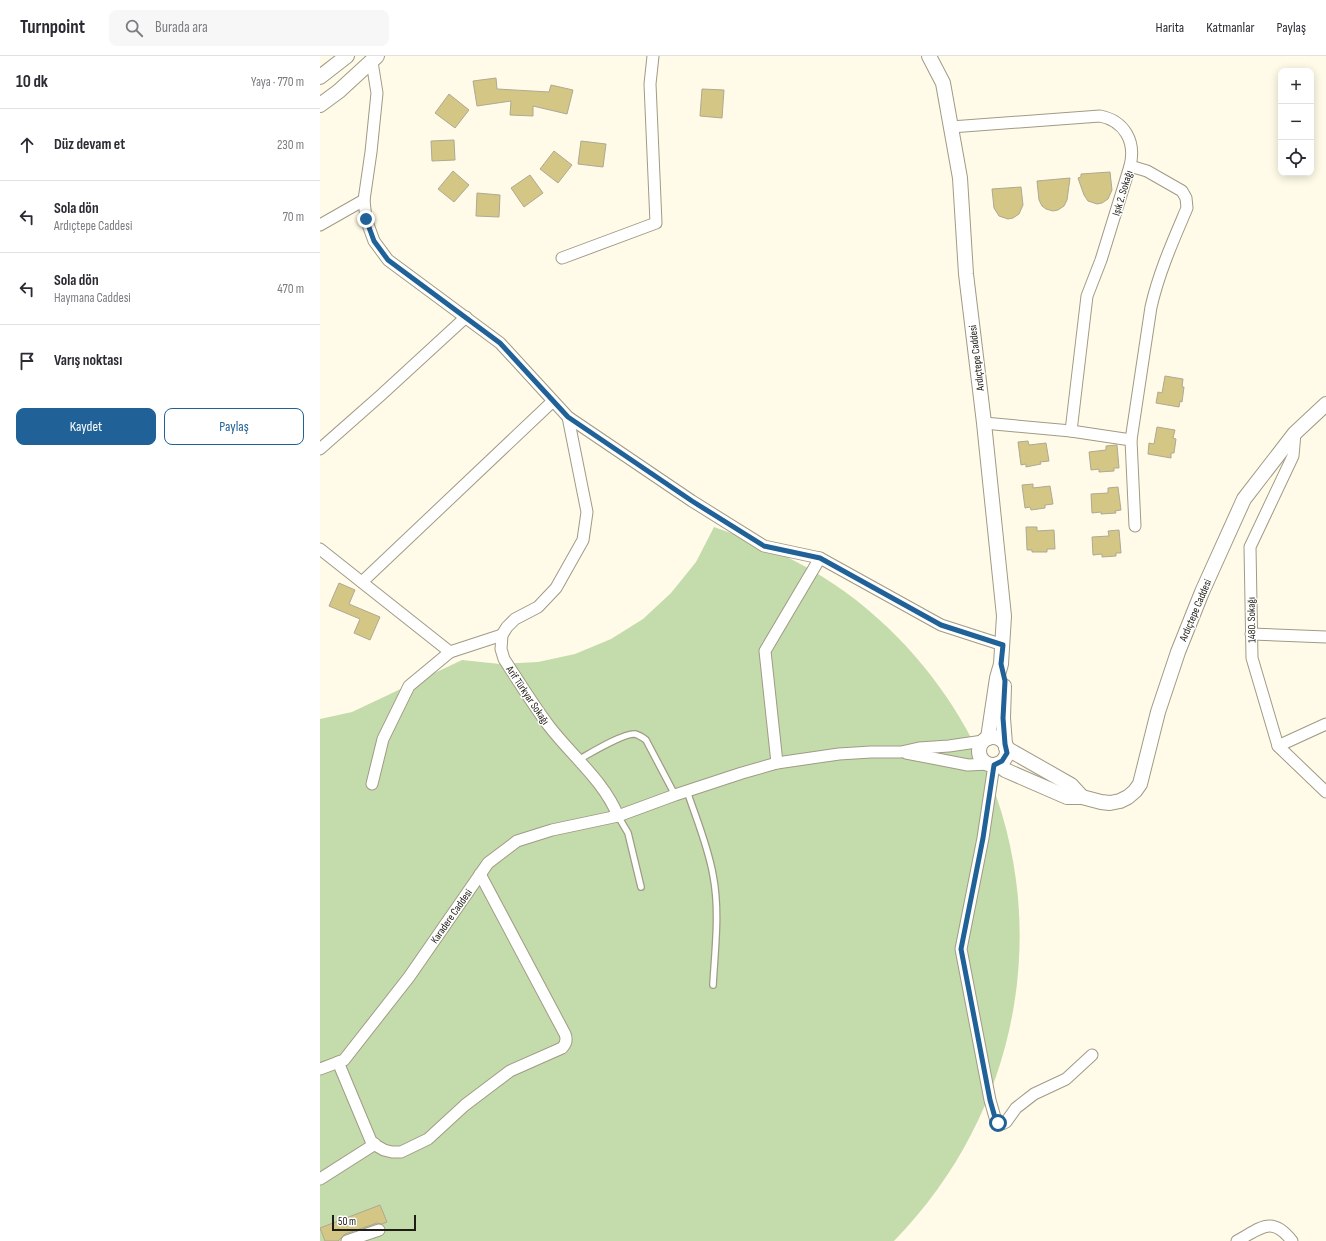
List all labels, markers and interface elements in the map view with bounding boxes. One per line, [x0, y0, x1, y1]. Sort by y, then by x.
search box [109, 10, 389, 46]
text: Turnpoint [20, 16, 85, 39]
icon: search [123, 17, 145, 39]
text: Burada ara [155, 18, 208, 37]
text: Harita [1156, 19, 1184, 36]
text: Katmanlar [1206, 19, 1255, 36]
text: Paylaş [1277, 19, 1306, 36]
map controls [1278, 68, 1314, 176]
button: + [1278, 68, 1314, 104]
text: 10 dk [16, 72, 48, 92]
text: Yaya · 770 m [251, 74, 304, 90]
button: − [1278, 104, 1314, 140]
icon: ahead [16, 134, 38, 156]
text: Düz devam et [54, 135, 125, 154]
text: 230 m [277, 137, 304, 153]
button: locate [1278, 140, 1314, 176]
street label: Işık 2. Sokağı [1109, 169, 1136, 217]
text: Sola dön [54, 199, 99, 218]
icon: left [16, 206, 38, 228]
text: 70 m [283, 209, 304, 225]
route end [357, 210, 375, 228]
text: Ardıçtepe Caddesi [54, 218, 132, 234]
text: Sola dön [54, 271, 99, 290]
icon: left [16, 278, 38, 300]
text: 470 m [277, 281, 304, 297]
text: Haymana Caddesi [54, 290, 131, 306]
street label: Ardıçtepe Caddesi [966, 324, 987, 393]
icon: arrive [16, 350, 38, 372]
text: Varış noktası [54, 351, 122, 370]
button: Kaydet [16, 408, 156, 445]
button: Paylaş [164, 408, 304, 445]
street label: Ardıçtepe Caddesi [1176, 577, 1214, 644]
street label: 1480. Sokağı [1245, 597, 1258, 643]
street label: Arif Türkyar Sokağı [503, 663, 552, 727]
street label: Karadere Caddesi [428, 887, 475, 946]
route start [989, 1114, 1007, 1132]
scale bar [332, 1213, 416, 1232]
text: 50 m [338, 1215, 356, 1228]

